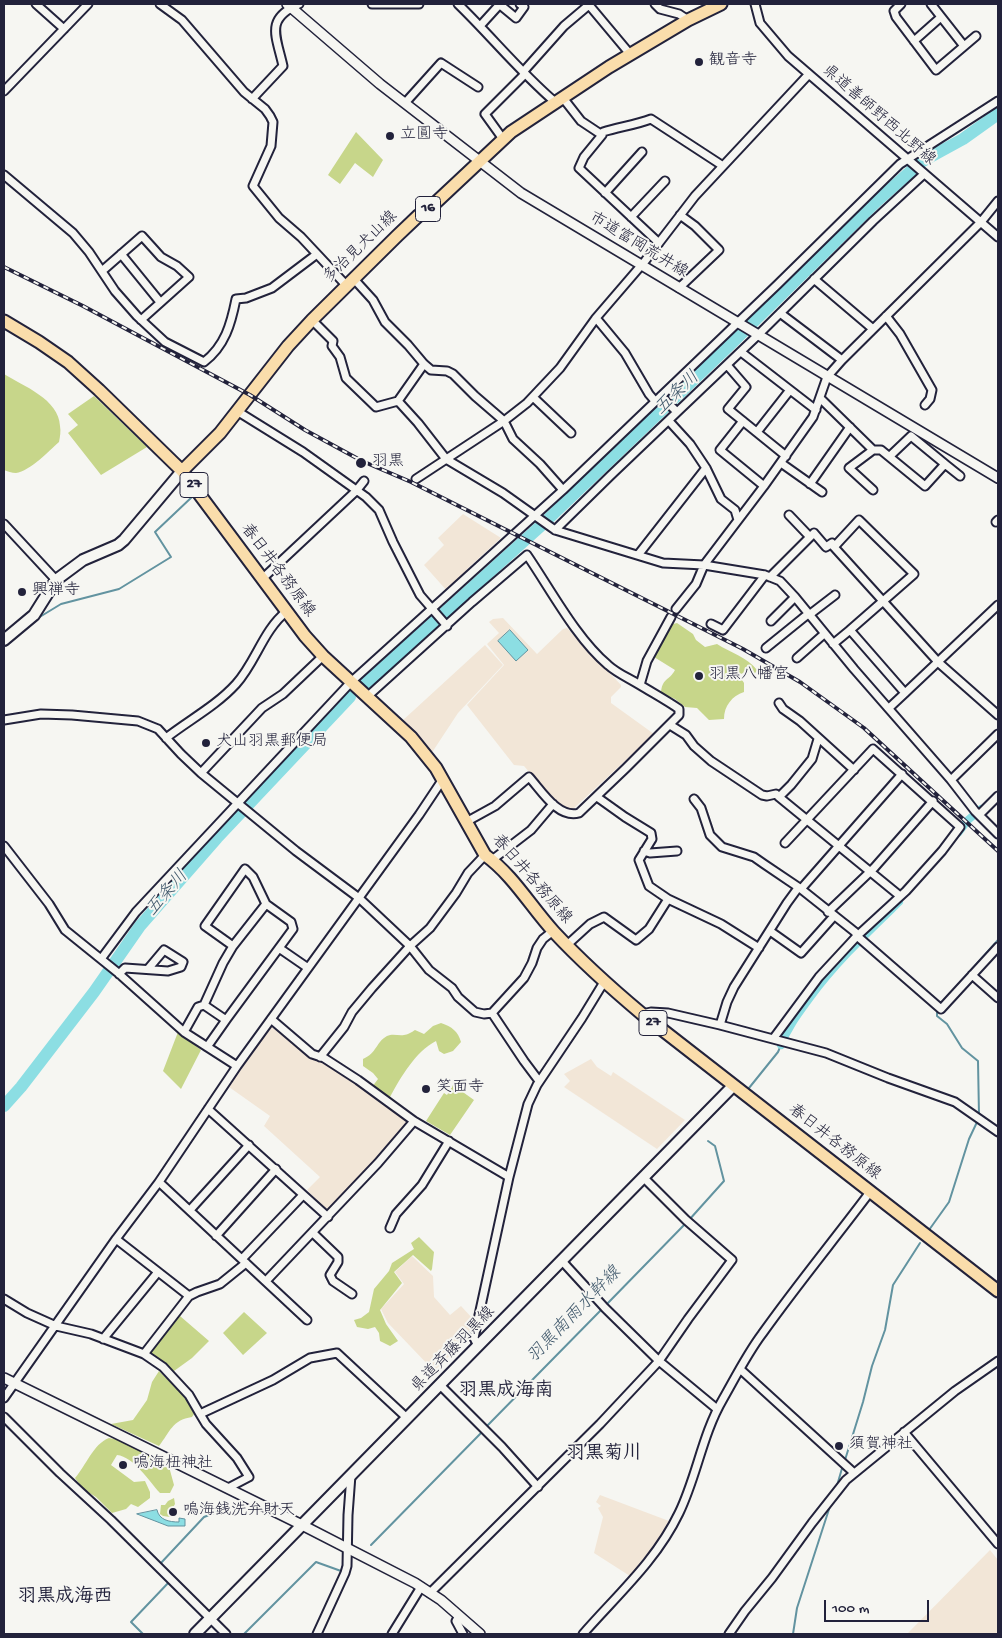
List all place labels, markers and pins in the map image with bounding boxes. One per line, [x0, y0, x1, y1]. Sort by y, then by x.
place label: 観音寺 [709, 52, 757, 72]
marker: 観音寺 [693, 56, 705, 68]
place label: 立圓寺 [400, 126, 448, 146]
marker: 立圓寺 [384, 130, 396, 142]
place label: 羽黒 [372, 453, 404, 473]
marker: 羽黒 [354, 456, 368, 470]
place label: 興禅寺 [32, 582, 80, 602]
marker: 興禅寺 [16, 586, 28, 598]
place label: 羽黒八幡宮 [709, 666, 789, 686]
marker: 羽黒八幡宮 [693, 670, 705, 682]
place label: 犬山羽黒郵便局 [216, 733, 328, 753]
marker: 犬山羽黒郵便局 [200, 737, 212, 749]
place label: 笑面寺 [436, 1079, 484, 1099]
marker: 笑面寺 [420, 1083, 432, 1095]
place label: 須賀神社 [849, 1436, 913, 1456]
marker: 須賀神社 [833, 1440, 845, 1452]
place label: 鳴海杻神社 [133, 1455, 213, 1475]
marker: 鳴海杻神社 [117, 1459, 129, 1471]
place label: 鳴海銭洗弁財天 [183, 1502, 295, 1522]
marker: 鳴海銭洗弁財天 [167, 1506, 179, 1518]

